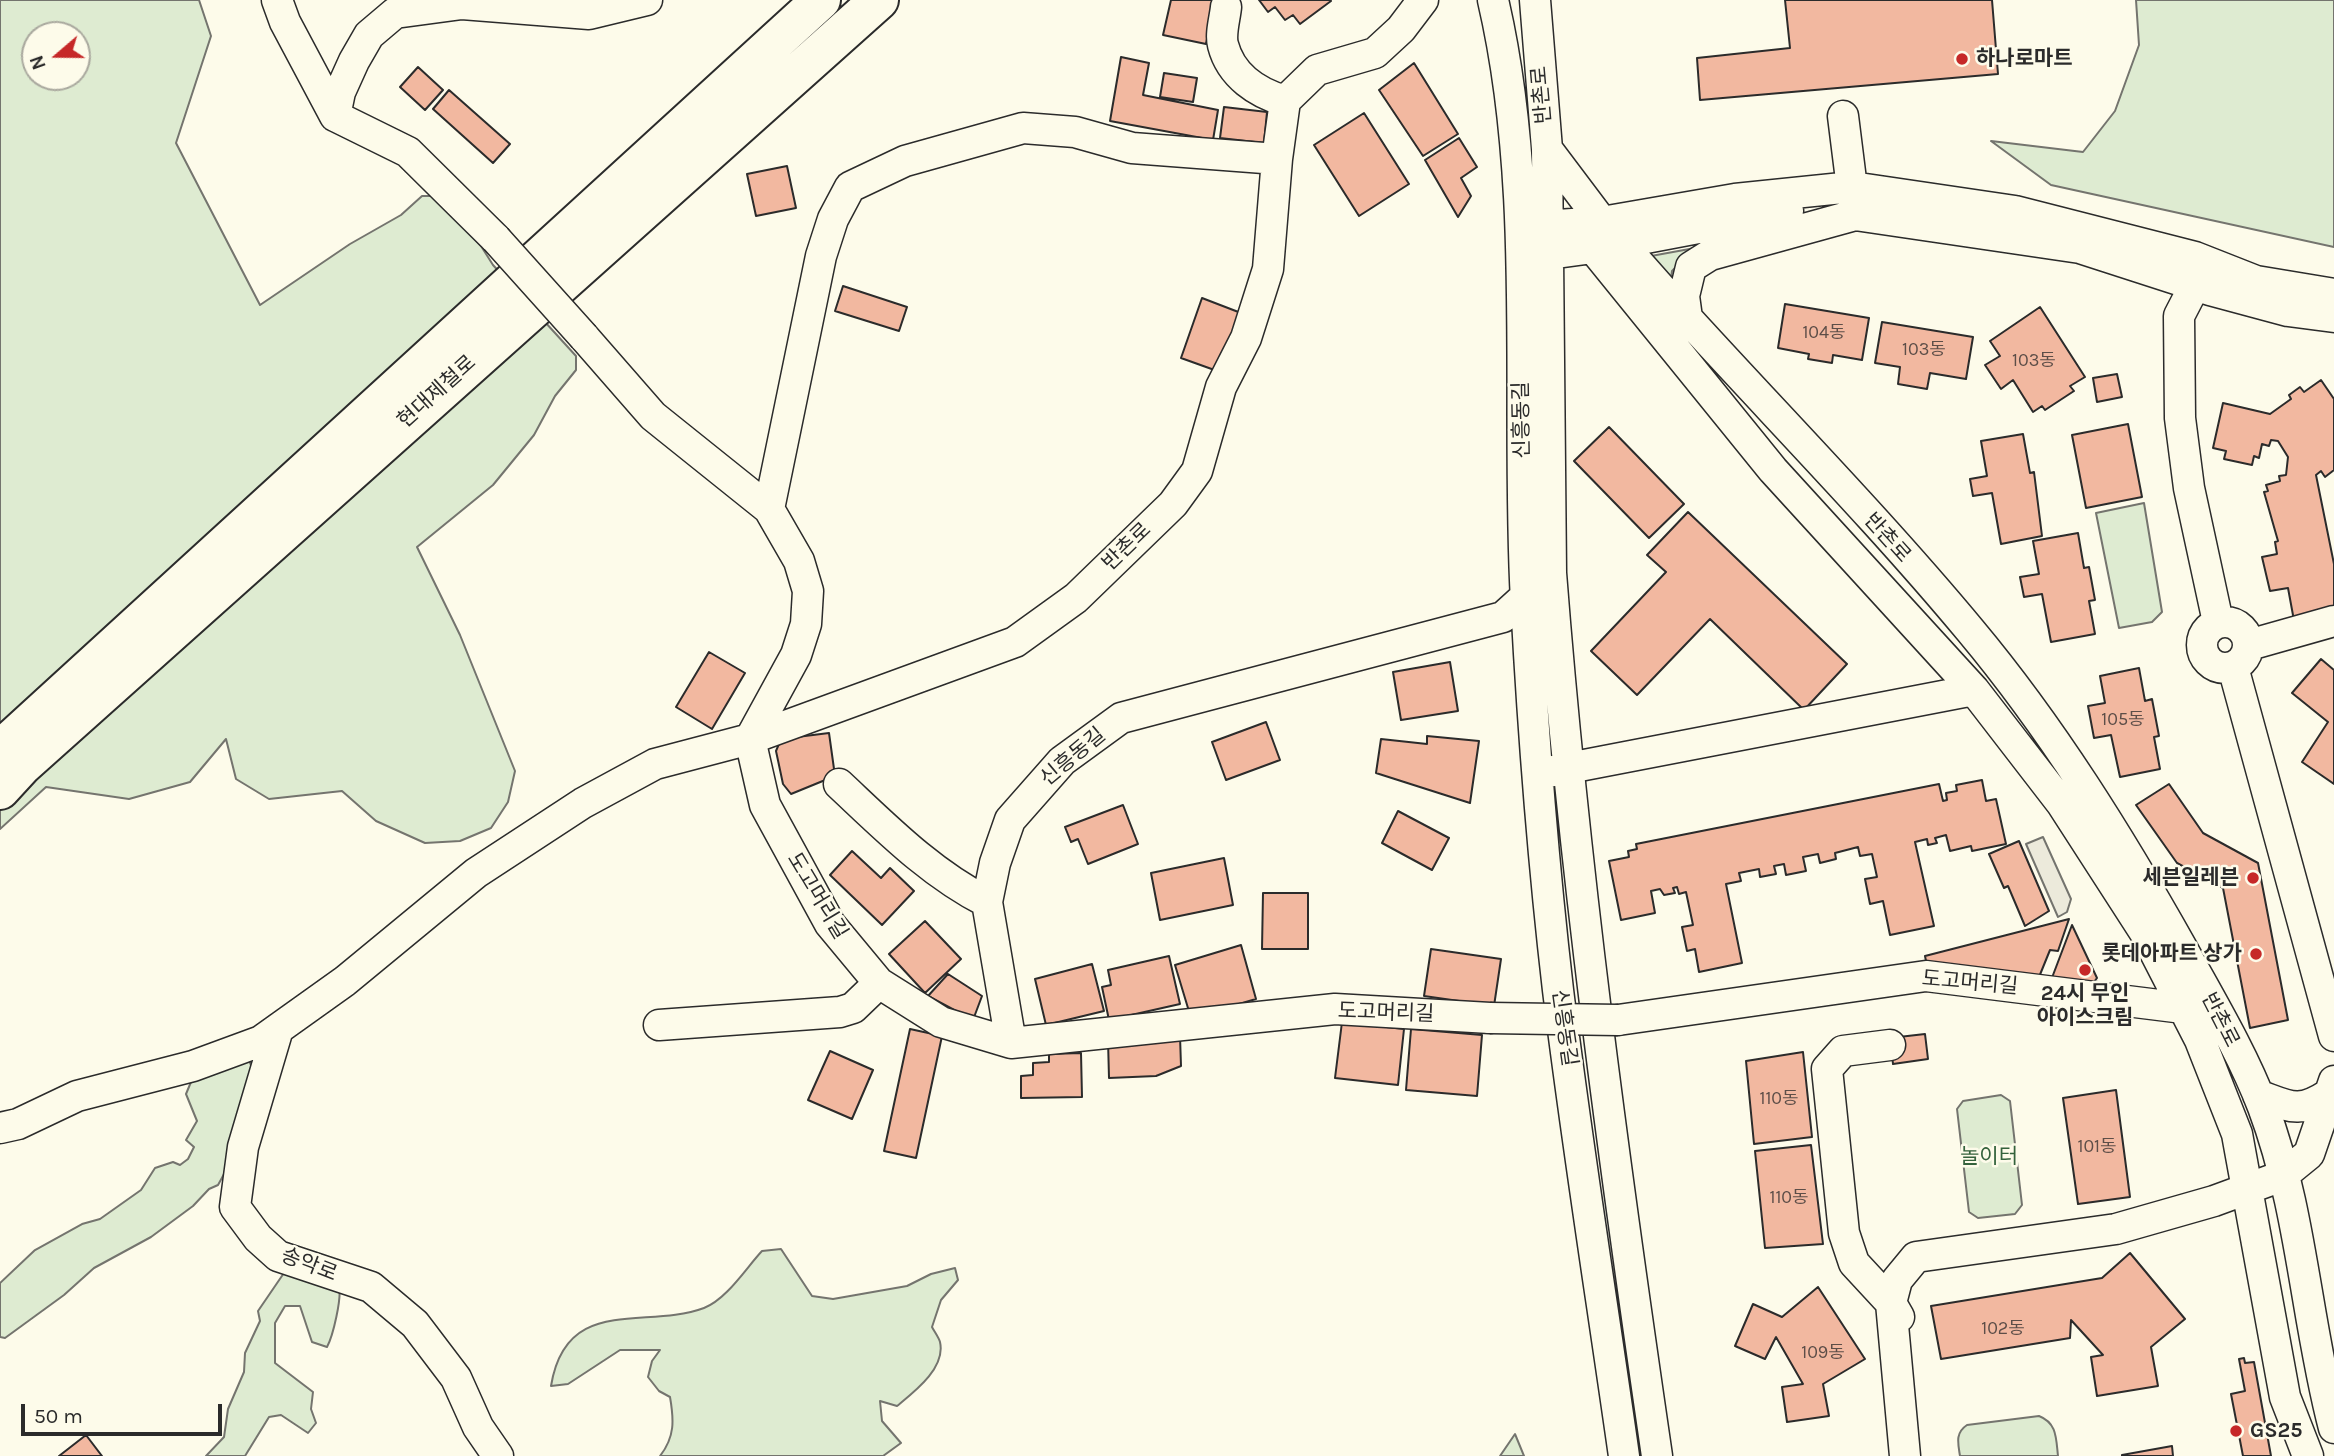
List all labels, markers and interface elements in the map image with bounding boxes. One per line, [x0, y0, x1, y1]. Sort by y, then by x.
north arrow [21, 21, 91, 91]
place label: 하나로마트 [1976, 46, 2073, 72]
marker: 하나로마트 [1954, 51, 1970, 67]
text: N [25, 52, 51, 73]
street label: 반촌로 [1527, 65, 1557, 125]
house number: 104동 [1802, 322, 1846, 344]
house number: 103동 [1902, 339, 1946, 361]
street label: 현대제철로 [393, 350, 481, 434]
house number: 103동 [2012, 350, 2056, 372]
street label: 신흥동길 [1509, 381, 1535, 459]
street label: 반촌로 [1858, 508, 1916, 568]
street label: 반촌로 [1097, 518, 1157, 576]
house number: 105동 [2101, 709, 2145, 731]
street label: 신흥동길 [1035, 723, 1111, 791]
street label: 도고머리길 [781, 848, 853, 944]
place label: 세븐일레븐 [2142, 865, 2239, 891]
marker: 세븐일레븐 [2245, 870, 2261, 886]
place label: 롯데아파트 상가 [2101, 941, 2242, 967]
marker: 롯데아파트 상가 [2248, 946, 2264, 962]
marker: 24시 무인 아이스크림 [2077, 962, 2093, 978]
street label: 도고머리길 [1921, 966, 2019, 1000]
place label: 24시 무인 아이스크림 [2037, 981, 2133, 1031]
street label: 신흥동길 [1546, 988, 1582, 1068]
street label: 반촌로 [2196, 988, 2244, 1052]
street label: 도고머리길 [1337, 999, 1435, 1027]
house number: 110동 [1759, 1088, 1799, 1110]
house number: 101동 [2077, 1136, 2117, 1158]
park label: 놀이터 [1960, 1144, 2018, 1170]
house number: 110동 [1769, 1187, 1809, 1209]
street label: 송악로 [277, 1243, 341, 1287]
house number: 102동 [1981, 1318, 2025, 1340]
house number: 109동 [1801, 1342, 1845, 1364]
scale bar [24, 1390, 226, 1434]
text: 50 m [34, 1404, 83, 1428]
place label: GS25 [2250, 1418, 2303, 1444]
marker: GS25 [2228, 1423, 2244, 1439]

